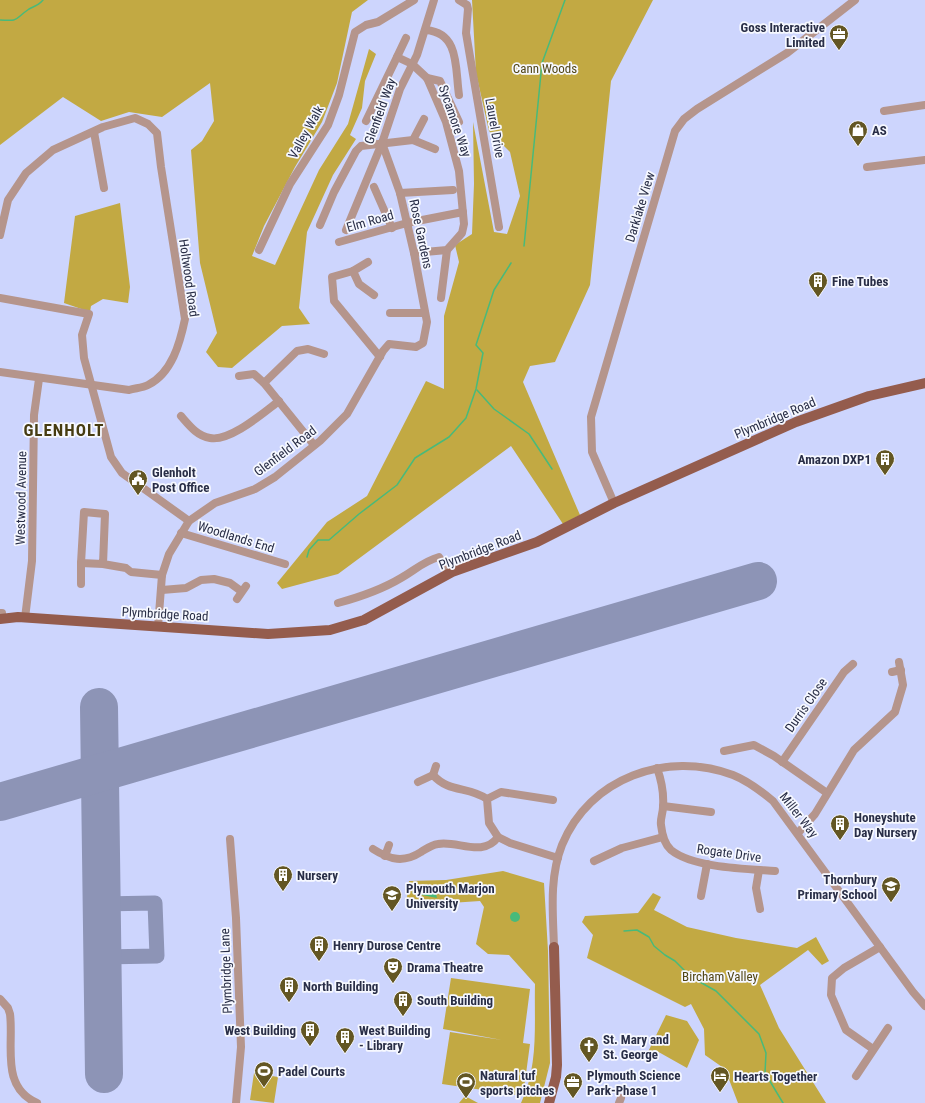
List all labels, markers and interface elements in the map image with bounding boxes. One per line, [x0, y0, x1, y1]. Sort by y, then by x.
place label: Goss Interactive Limited [741, 20, 825, 50]
office icon: Goss Interactive Limited [828, 23, 850, 51]
park label: Cann Woods [513, 61, 577, 76]
street label: Glenfield Way [361, 75, 399, 146]
street label: Sycamore Way [436, 83, 474, 159]
street label: Laurel Drive [482, 97, 508, 159]
street label: Valley Walk [285, 103, 327, 161]
shop icon: AS [847, 119, 869, 147]
place label: AS [872, 123, 887, 138]
street label: Darklake View [622, 170, 658, 244]
street label: Rose Gardens [406, 198, 436, 270]
street label: Elm Road [345, 207, 395, 235]
street label: Holtwood Road [176, 238, 202, 318]
building icon: Fine Tubes [807, 270, 829, 298]
place label: Fine Tubes [832, 274, 888, 289]
street label: Plymbridge Road [732, 394, 818, 442]
district label: GLENHOLT [23, 420, 105, 440]
street label: Glenfield Road [251, 423, 319, 479]
building icon: Amazon DXP1 [874, 448, 896, 476]
street label: Westwood Avenue [13, 451, 29, 545]
place label: Amazon DXP1 [798, 452, 871, 467]
place label: Glenholt Post Office [152, 465, 209, 495]
public building icon: Glenholt Post Office [127, 468, 149, 496]
street label: Woodlands End [196, 518, 276, 556]
street label: Plymbridge Road [437, 527, 523, 573]
street label: Plymbridge Road [121, 604, 209, 624]
street label: Durris Close [782, 675, 830, 735]
street label: Miller Way [777, 789, 822, 841]
place label: Honeyshute Day Nursery [854, 810, 917, 840]
building icon: Honeyshute Day Nursery [829, 813, 851, 841]
street label: Rogate Drive [696, 841, 762, 865]
building icon: Nursery [272, 864, 294, 892]
place label: Nursery [297, 868, 338, 883]
place label: Thornbury Primary School [797, 872, 877, 902]
school or university icon: Thornbury Primary School [880, 875, 902, 903]
place label: Plymouth Marjon University [406, 881, 495, 911]
school or university icon: Plymouth Marjon University [381, 884, 403, 912]
street label: Plymbridge Lane [217, 928, 235, 1014]
building icon: Henry Durose Centre [308, 934, 330, 962]
place label: Henry Durose Centre [333, 938, 441, 953]
theatre icon: Drama Theatre [382, 956, 404, 984]
place label: Drama Theatre [407, 960, 483, 975]
park label: Bircham Valley [682, 969, 758, 984]
building icon: North Building [278, 975, 300, 1003]
place label: North Building [303, 979, 378, 994]
building icon: South Building [392, 989, 414, 1017]
place label: South Building [417, 993, 493, 1008]
building icon: West Building [299, 1019, 321, 1047]
place label: West Building [224, 1023, 296, 1038]
place label: West Building - Library [359, 1023, 431, 1053]
building icon: West Building - Library [334, 1026, 356, 1054]
place label: St. Mary and St. George [603, 1032, 669, 1062]
church icon: St. Mary and St. George [578, 1035, 600, 1063]
sports icon: Padel Courts [253, 1060, 275, 1088]
place label: Padel Courts [278, 1064, 345, 1079]
hotel icon: Hearts Together [709, 1065, 731, 1093]
place label: Natural tuf sports pitches [480, 1068, 555, 1098]
place label: Plymouth Science Park-Phase 1 [587, 1068, 680, 1098]
place label: Hearts Together [734, 1069, 818, 1084]
sports icon: Natural tuf sports pitches [455, 1071, 477, 1099]
office icon: Plymouth Science Park-Phase 1 [562, 1071, 584, 1099]

